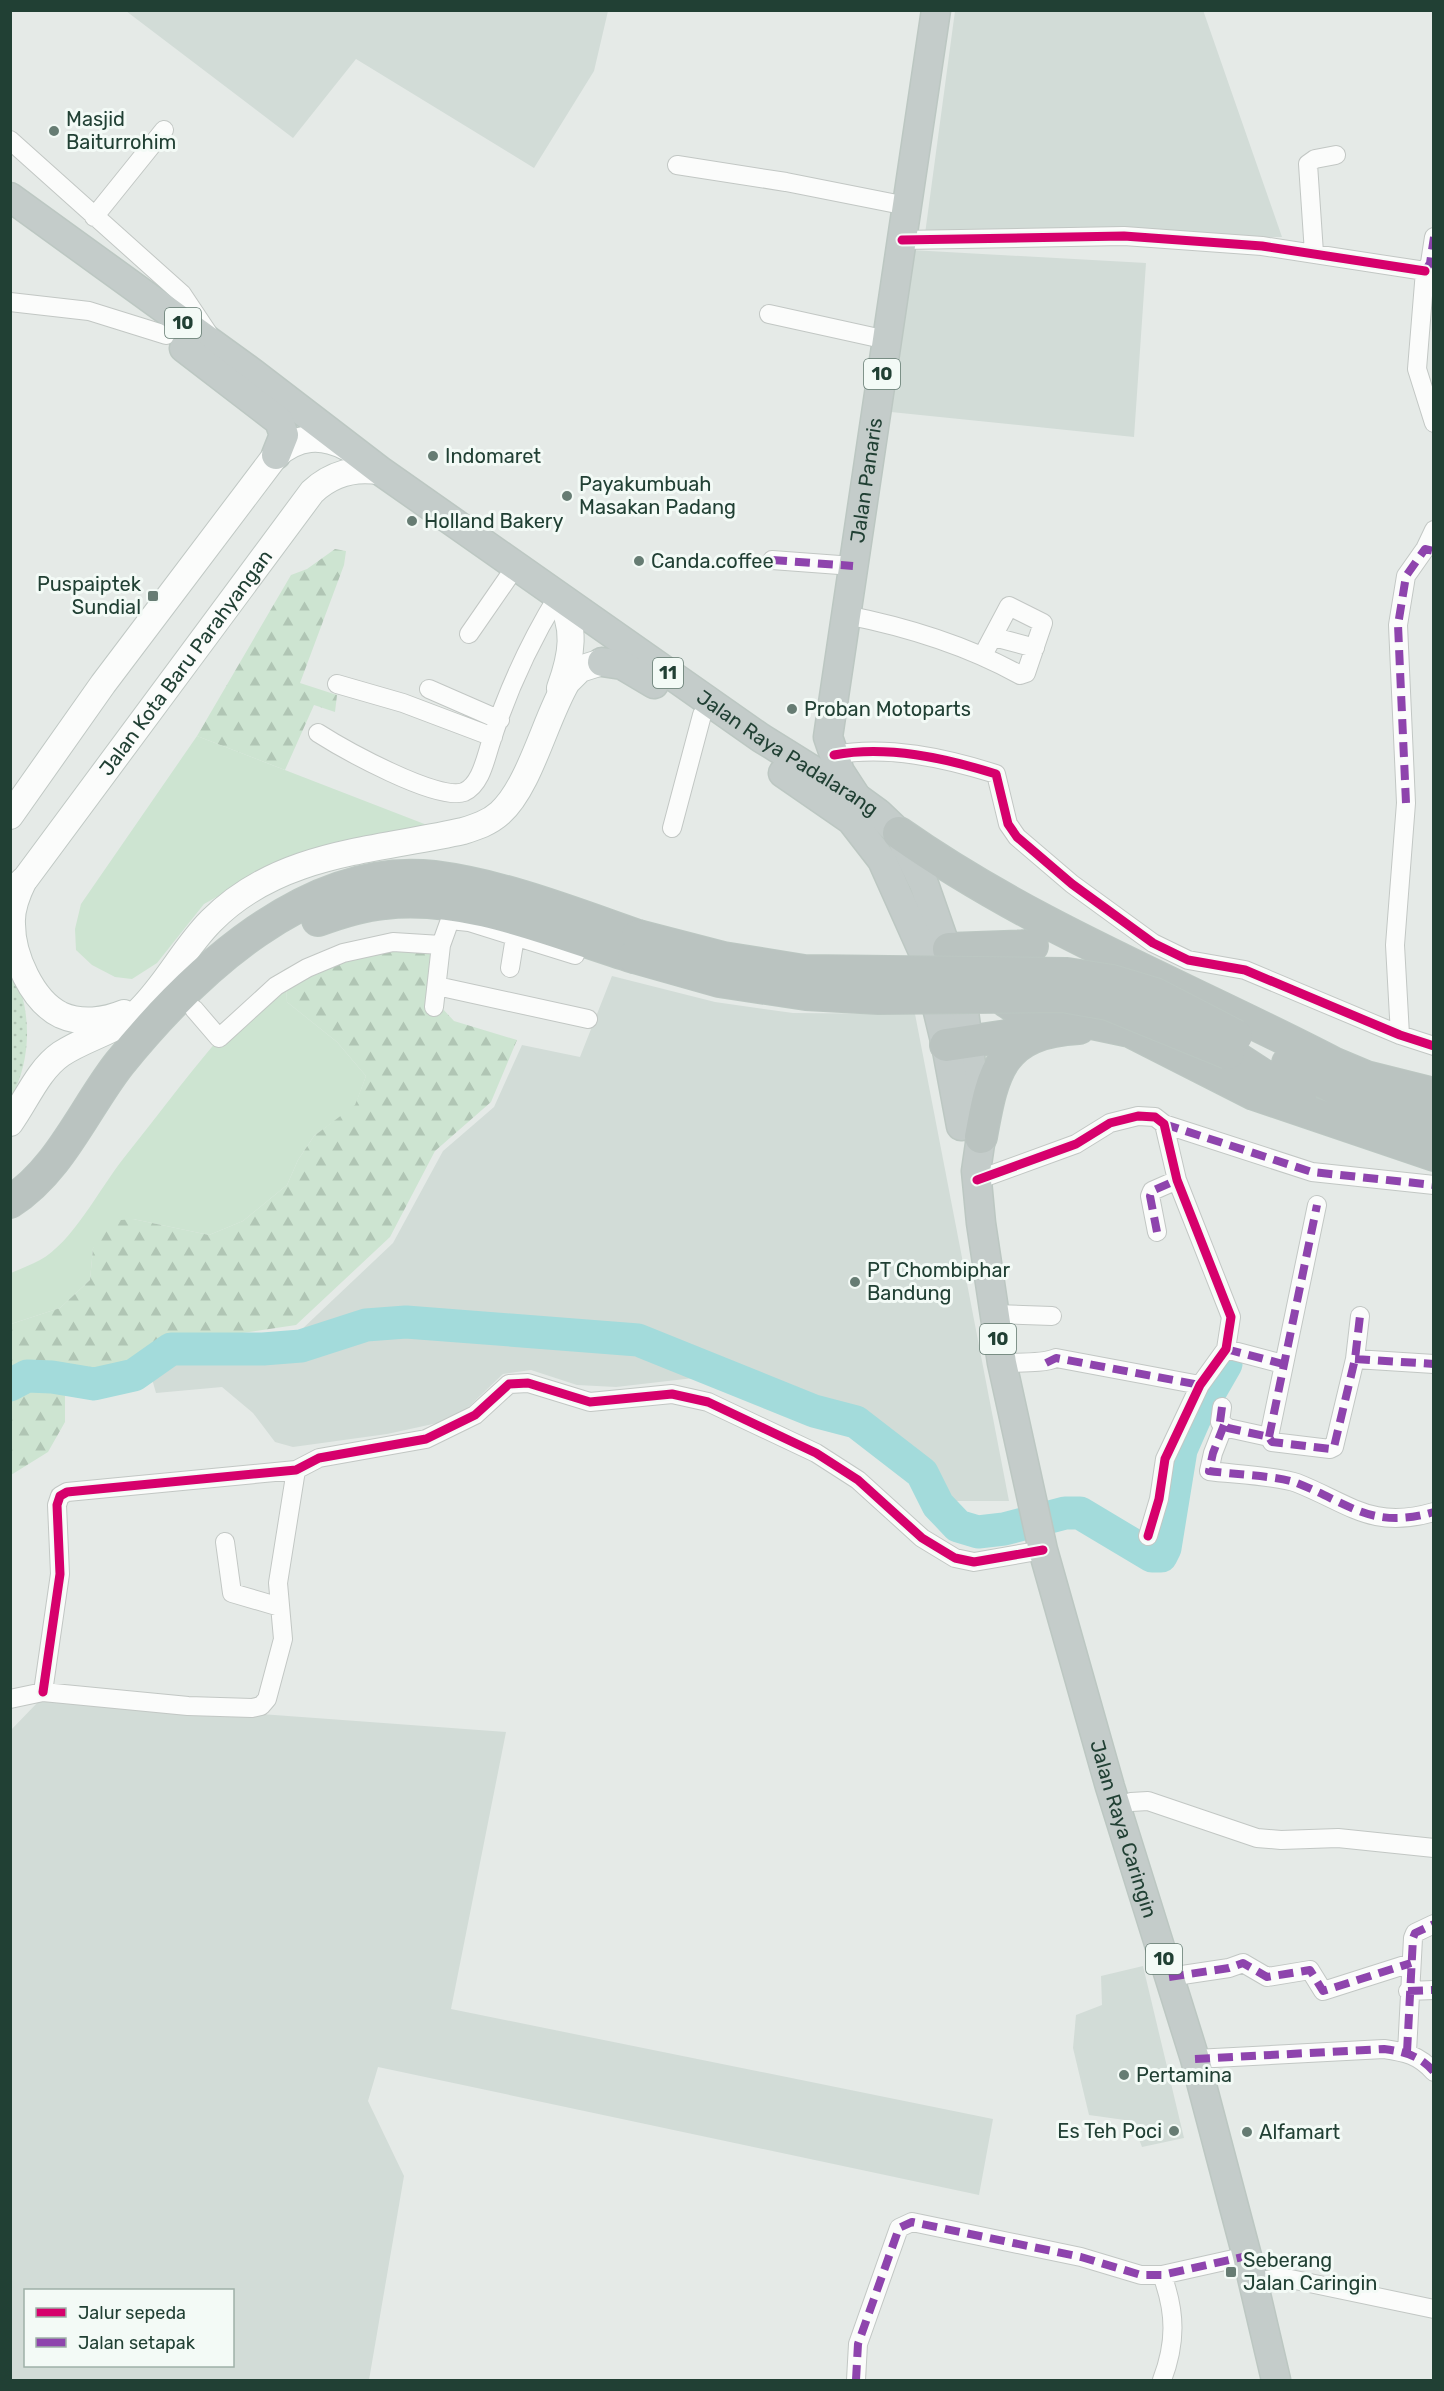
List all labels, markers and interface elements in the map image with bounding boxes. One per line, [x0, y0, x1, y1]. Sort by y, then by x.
place label: Masjid Baiturrohim [66, 107, 176, 154]
marker: Masjid Baiturrohim [47, 124, 61, 138]
road number: 10 [165, 308, 201, 338]
road number: 10 [864, 359, 900, 389]
street label: Jalan Panaris [845, 416, 887, 544]
place label: Indomaret [445, 444, 541, 468]
marker: Indomaret [426, 449, 440, 463]
place label: Payakumbuah Masakan Padang [579, 472, 736, 519]
marker: Payakumbuah Masakan Padang [560, 489, 574, 503]
place label: Holland Bakery [424, 509, 564, 533]
marker: Holland Bakery [405, 514, 419, 528]
street label: Jalan Kota Baru Parahyangan [94, 545, 277, 780]
place label: Canda.coffee [651, 549, 774, 573]
marker: Canda.coffee [632, 554, 646, 568]
place label: Puspaiptek Sundial [37, 572, 142, 619]
marker: Puspaiptek Sundial [146, 589, 160, 603]
road number: 11 [653, 658, 683, 688]
street label: Jalan Raya Padalarang [692, 685, 883, 821]
place label: Proban Motoparts [804, 697, 971, 721]
marker: Proban Motoparts [785, 702, 799, 716]
place label: PT Chombiphar Bandung [867, 1258, 1010, 1305]
marker: PT Chombiphar Bandung [848, 1275, 862, 1289]
road number: 10 [980, 1324, 1016, 1354]
street label: Jalan Raya Caringin [1085, 1737, 1162, 1921]
road number: 10 [1146, 1944, 1182, 1974]
place label: Pertamina [1136, 2063, 1232, 2087]
marker: Pertamina [1117, 2068, 1131, 2082]
place label: Es Teh Poci [1057, 2119, 1162, 2143]
place label: Alfamart [1259, 2120, 1340, 2144]
marker: Es Teh Poci [1167, 2124, 1181, 2138]
marker: Alfamart [1240, 2125, 1254, 2139]
place label: Seberang Jalan Caringin [1243, 2248, 1377, 2295]
marker: Seberang Jalan Caringin [1224, 2265, 1238, 2279]
legend [24, 2289, 234, 2367]
text: Jalur sepeda [78, 2302, 186, 2324]
text: Jalan setapak [78, 2332, 196, 2354]

